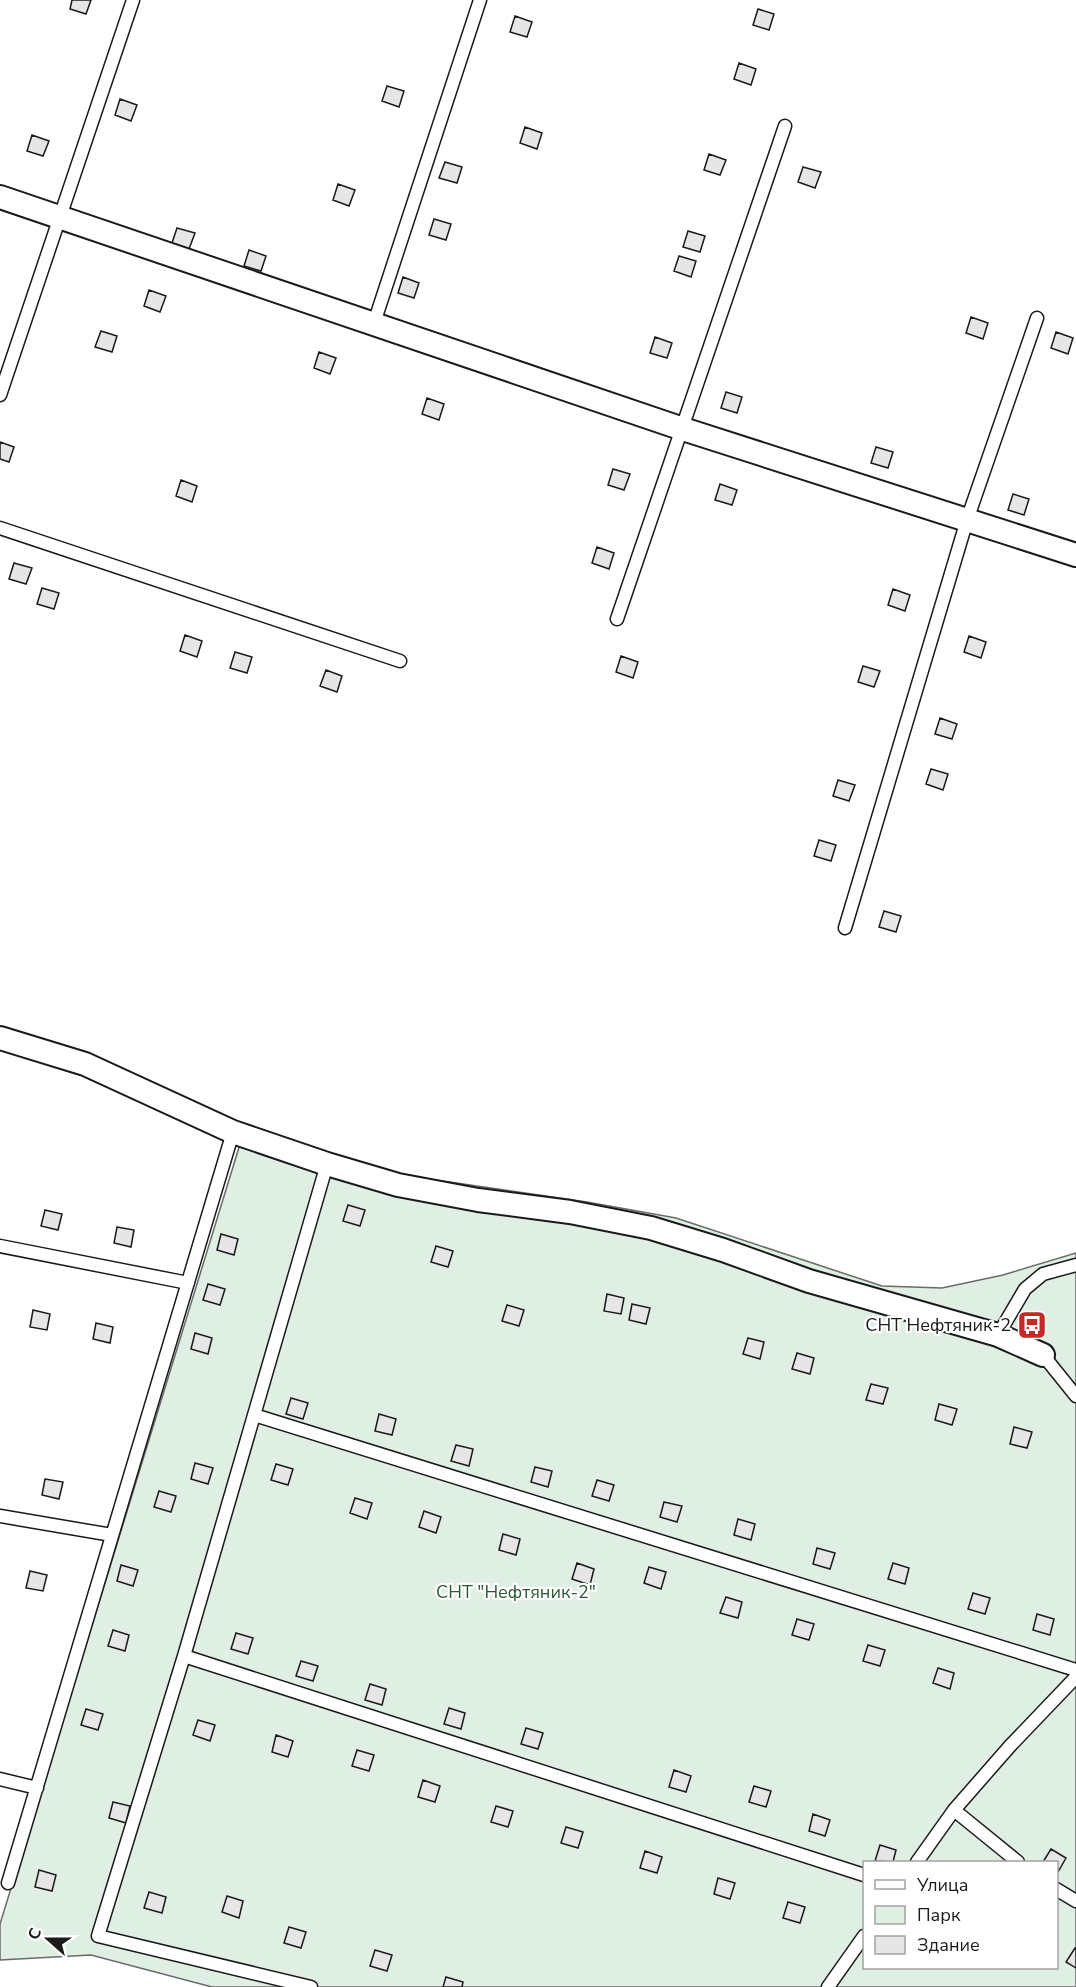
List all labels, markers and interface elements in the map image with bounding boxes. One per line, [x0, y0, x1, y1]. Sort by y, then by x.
bus stop icon: СНТ Нефтяник-2 [1016, 1309, 1048, 1341]
place label: СНТ Нефтяник-2 [865, 1313, 1011, 1337]
park label: СНТ "Нефтяник-2" [436, 1580, 596, 1604]
legend [863, 1861, 1058, 1969]
text: Улица [916, 1873, 968, 1897]
text: Парк [917, 1903, 961, 1927]
north arrow [18, 1909, 78, 1969]
text: С [23, 1925, 47, 1943]
text: Здание [917, 1933, 980, 1957]

